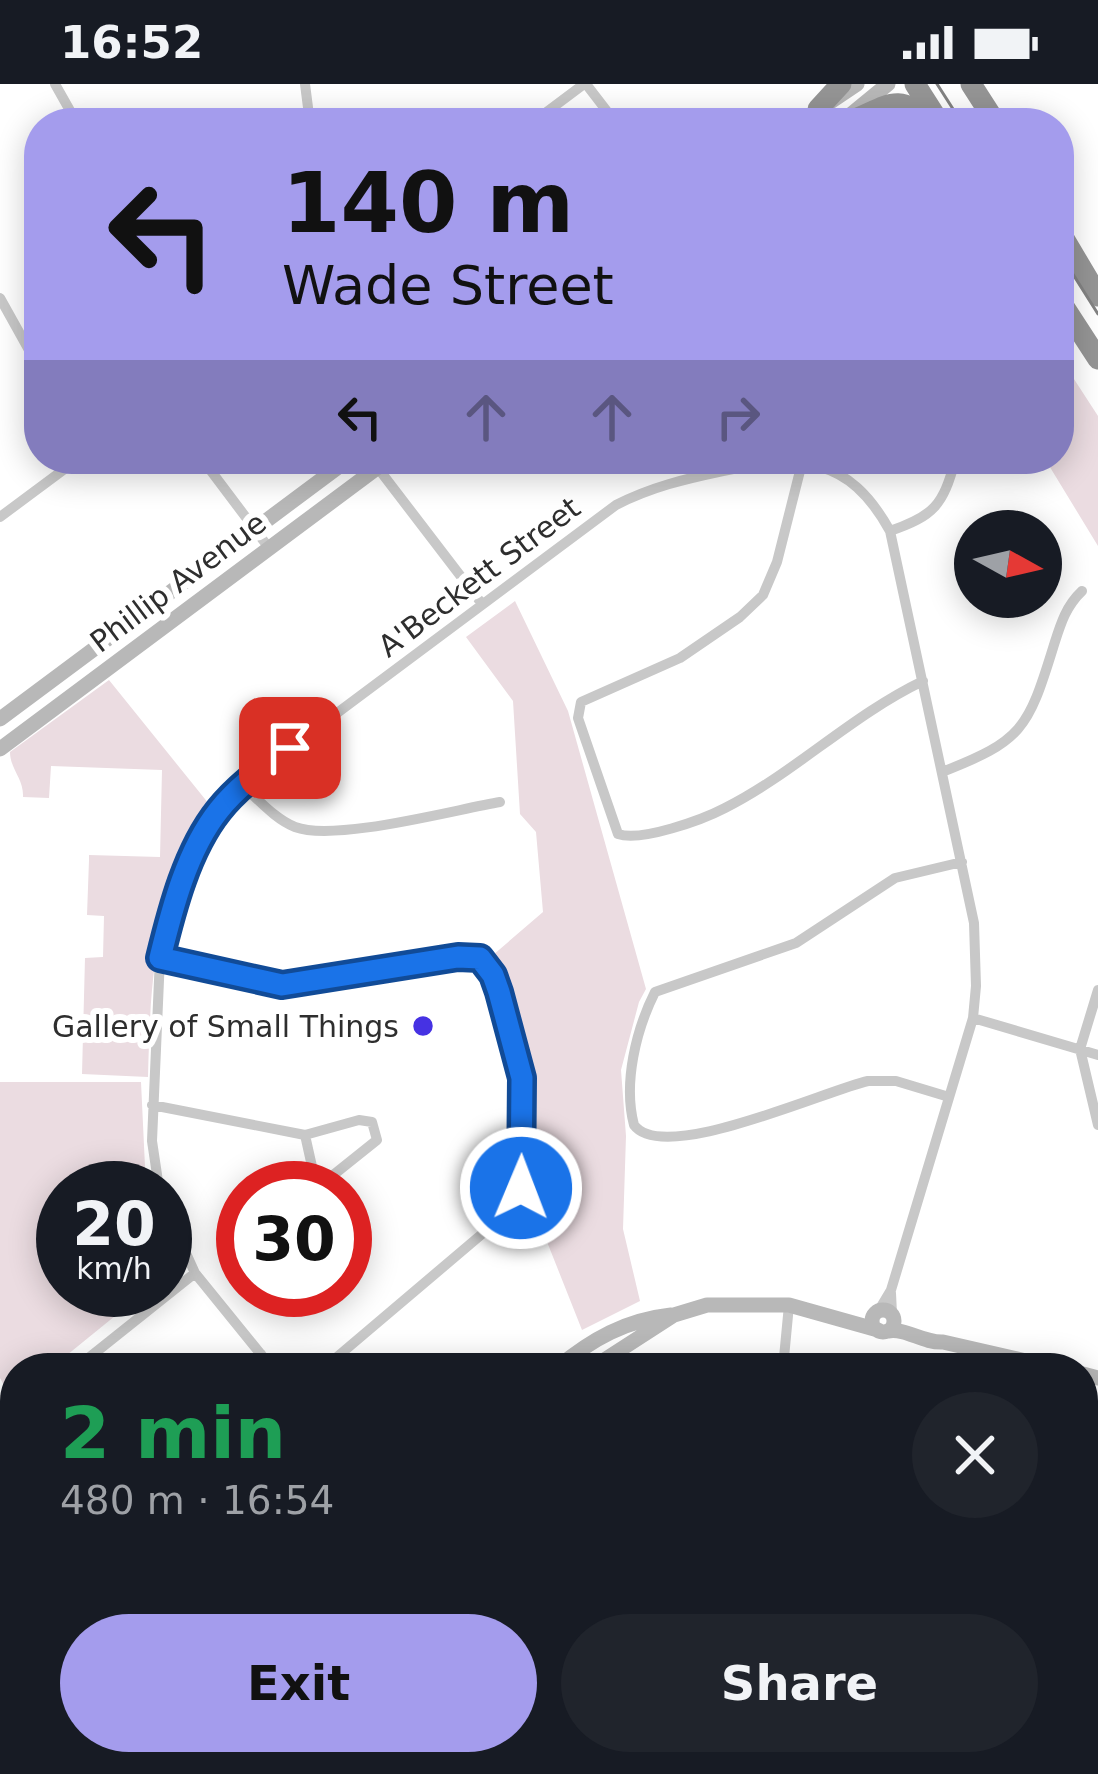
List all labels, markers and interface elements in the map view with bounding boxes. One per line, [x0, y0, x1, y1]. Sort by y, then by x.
text: 16:52 [60, 16, 203, 69]
text: 140 m [282, 154, 574, 252]
icon: left [84, 156, 240, 312]
text: Wade Street [282, 254, 614, 317]
icon: left [327, 384, 393, 450]
icon: ahead [453, 384, 519, 450]
icon: ahead [579, 384, 645, 450]
icon: right [705, 384, 771, 450]
street label: A'Beckett Street [371, 490, 587, 664]
street label: Phillip Avenue [83, 505, 273, 659]
north arrow [954, 510, 1062, 618]
map controls [954, 510, 1062, 618]
pin [239, 697, 341, 799]
icon: arrive [257, 715, 323, 781]
place label: Gallery of Small Things [52, 1009, 399, 1044]
marker: Gallery of Small Things [410, 1013, 436, 1039]
position arrow [458, 1125, 584, 1251]
speed limit sign: 30 [216, 1161, 372, 1317]
text: 20 [72, 1189, 156, 1259]
text: km/h [76, 1251, 152, 1286]
text: 2 min [60, 1391, 286, 1475]
button: close [912, 1392, 1038, 1518]
text: 480 m · 16:54 [60, 1478, 334, 1523]
button: Exit [60, 1614, 537, 1752]
button: Share [561, 1614, 1038, 1752]

